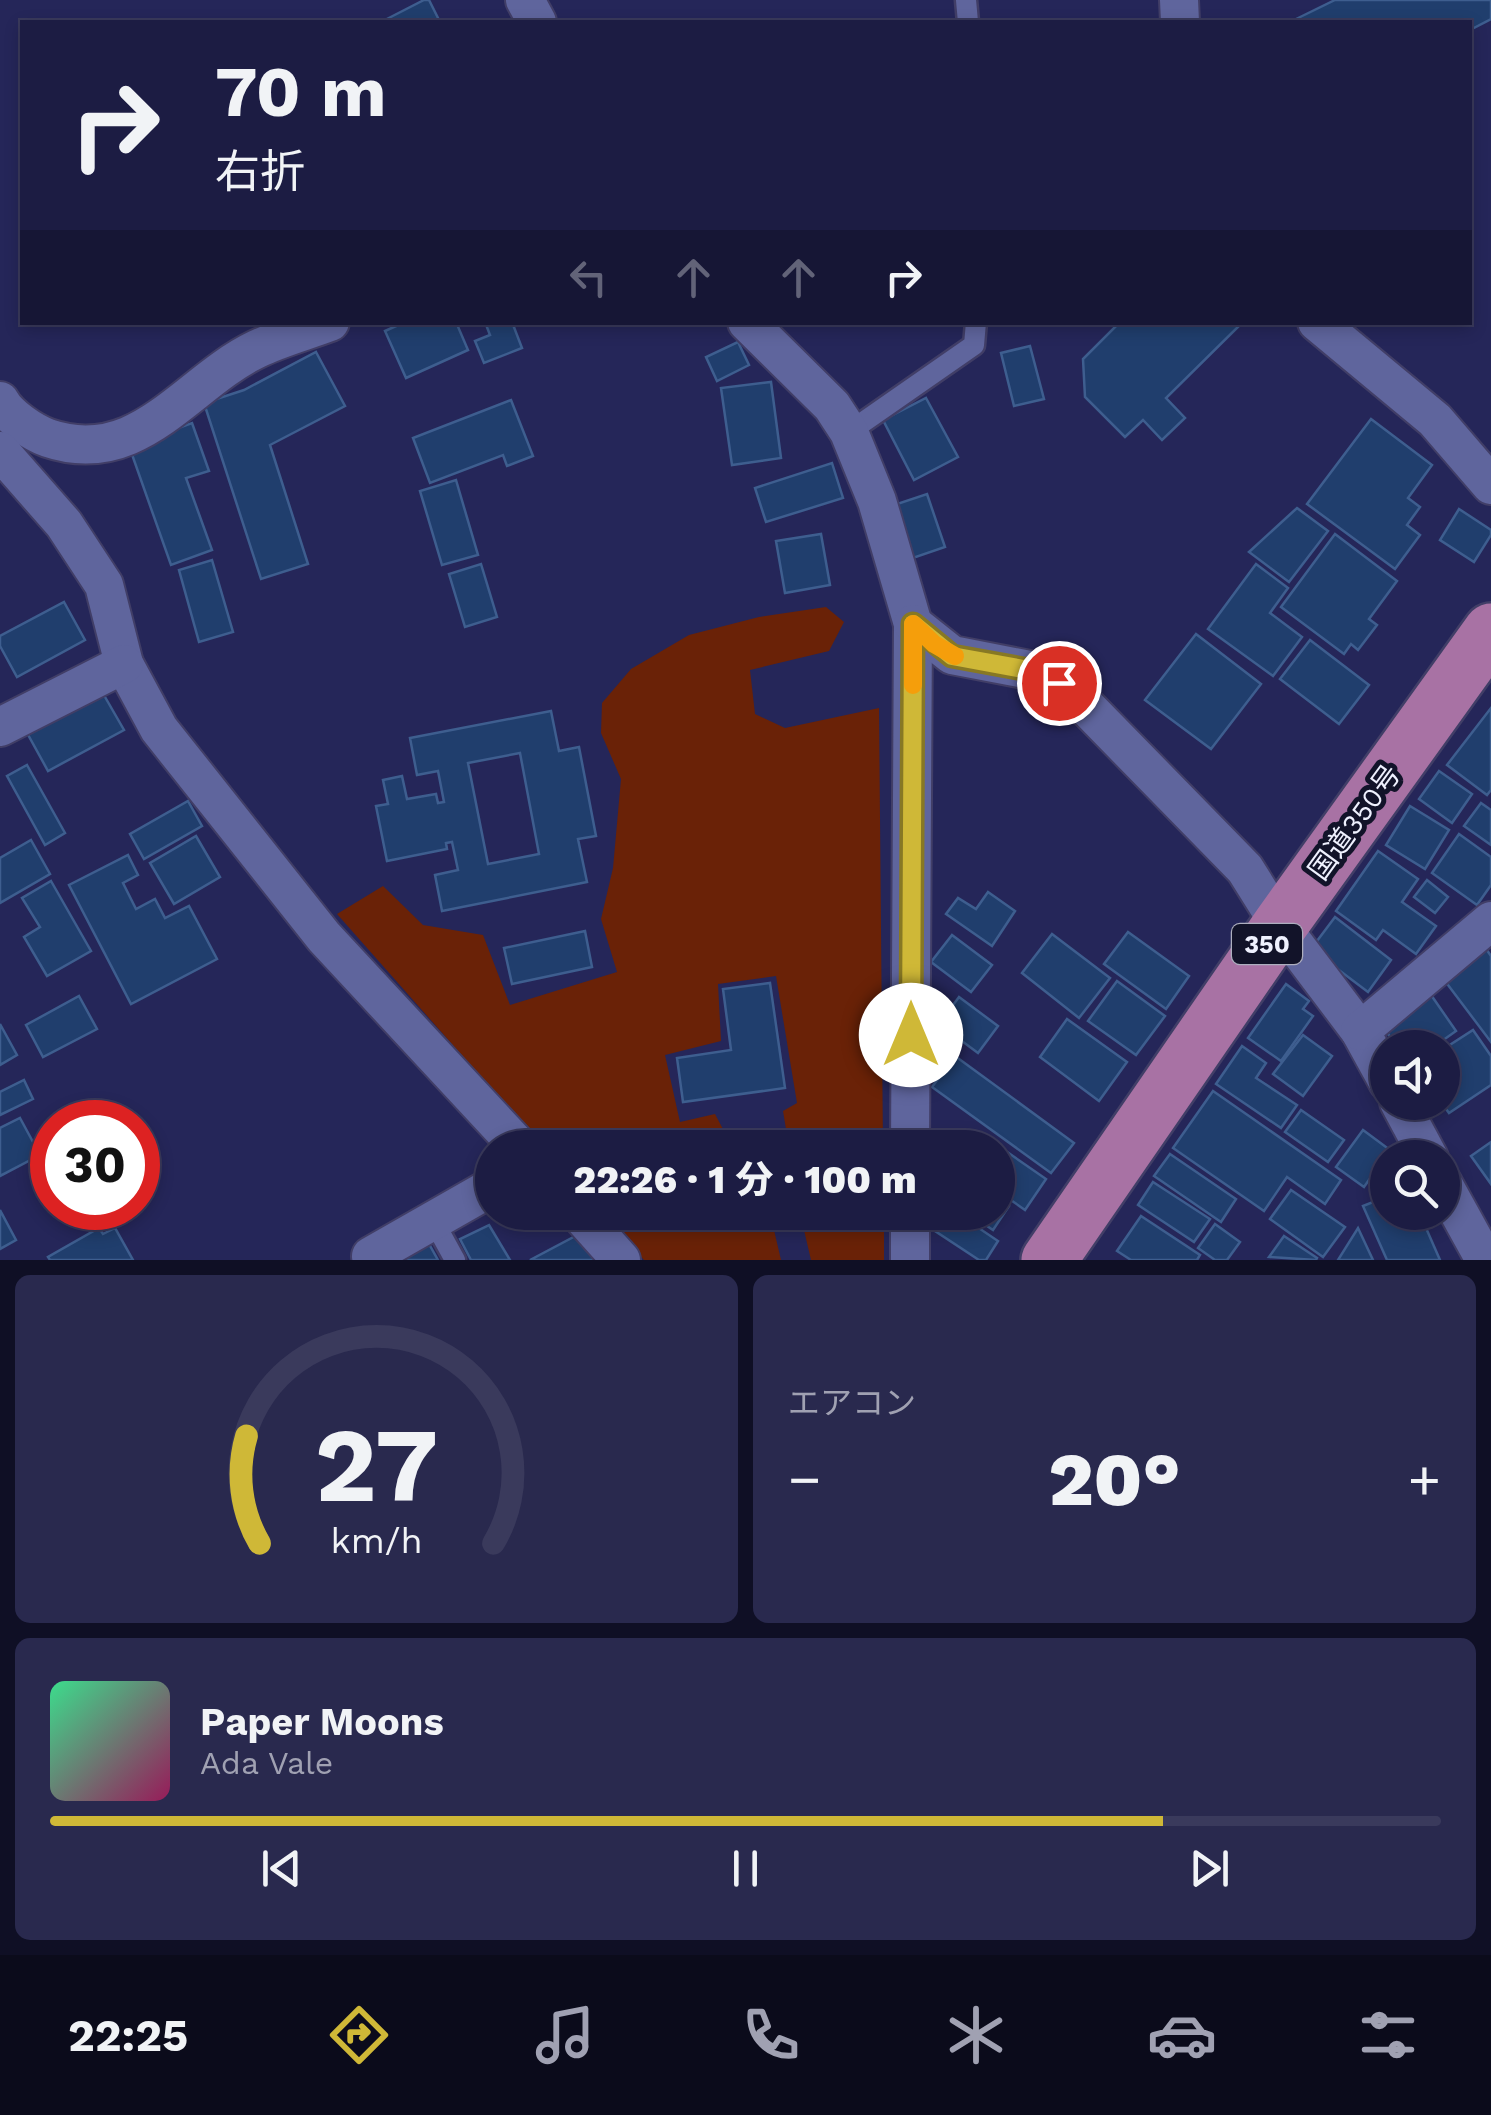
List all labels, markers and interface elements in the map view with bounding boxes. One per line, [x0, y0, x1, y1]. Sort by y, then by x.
text: 70 m [215, 51, 387, 133]
icon: right [50, 60, 180, 190]
text: 右折 [215, 145, 305, 198]
icon: left [561, 250, 616, 305]
icon: ahead [666, 250, 721, 305]
icon: ahead [771, 250, 826, 305]
icon: right [876, 250, 931, 305]
pin [1017, 641, 1102, 726]
icon: arrive [1032, 656, 1087, 711]
street label: 国道350号 [1302, 758, 1407, 886]
road number: 350 [1232, 924, 1302, 964]
position arrow [859, 983, 963, 1087]
map controls [1370, 1030, 1460, 1230]
button: sound [1370, 1030, 1460, 1120]
speed limit sign: 30 [30, 1100, 160, 1230]
button: search [1370, 1140, 1460, 1230]
text: 22:26 · 1 分 · 100 m [573, 1158, 917, 1202]
text: エアコン [788, 1384, 916, 1422]
text: 27 [315, 1404, 438, 1526]
text: 20° [1048, 1435, 1181, 1523]
text: − [788, 1447, 821, 1511]
text: + [1408, 1447, 1441, 1511]
text: km/h [330, 1520, 423, 1562]
text: Paper Moons [200, 1700, 444, 1744]
text: Ada Vale [200, 1744, 333, 1782]
icon: previous [254, 1841, 309, 1896]
icon: pause [718, 1841, 773, 1896]
icon: next [1182, 1841, 1237, 1896]
icon: directions [324, 2000, 394, 2070]
icon: music [530, 2000, 600, 2070]
icon: phone [736, 2000, 806, 2070]
icon: climate [941, 2000, 1011, 2070]
icon: car [1147, 2000, 1217, 2070]
icon: filters [1353, 2000, 1423, 2070]
text: 22:25 [68, 2009, 188, 2062]

